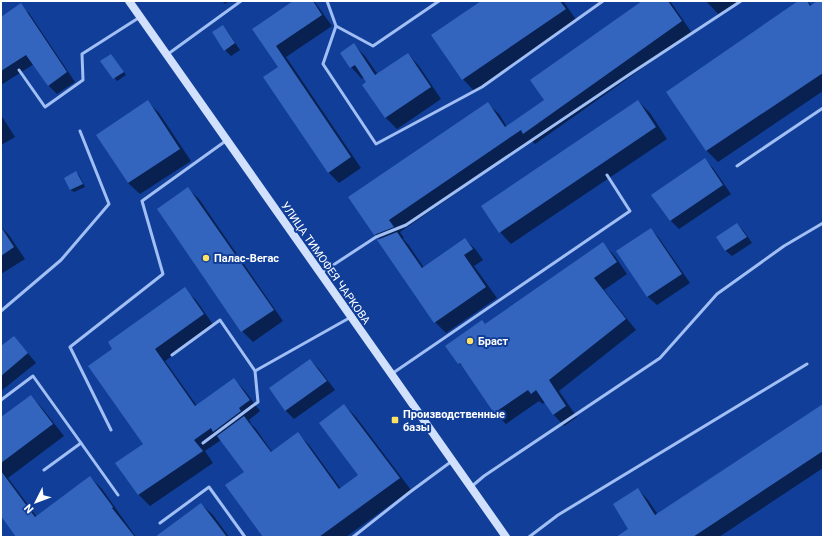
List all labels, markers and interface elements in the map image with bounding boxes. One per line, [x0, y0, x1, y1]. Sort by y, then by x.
street label: УЛИЦА ТИМОФЕЯ ЧАРКОВА [278, 200, 373, 328]
place label: Палас-Вегас [214, 252, 279, 265]
marker: Палас-Вегас [201, 253, 211, 263]
place label: Браст [478, 335, 509, 348]
marker: Браст [465, 336, 475, 346]
place label: Производственные базы [403, 408, 505, 434]
marker: Производственные базы [390, 415, 400, 425]
north arrow [16, 482, 56, 522]
text: N [21, 501, 36, 516]

